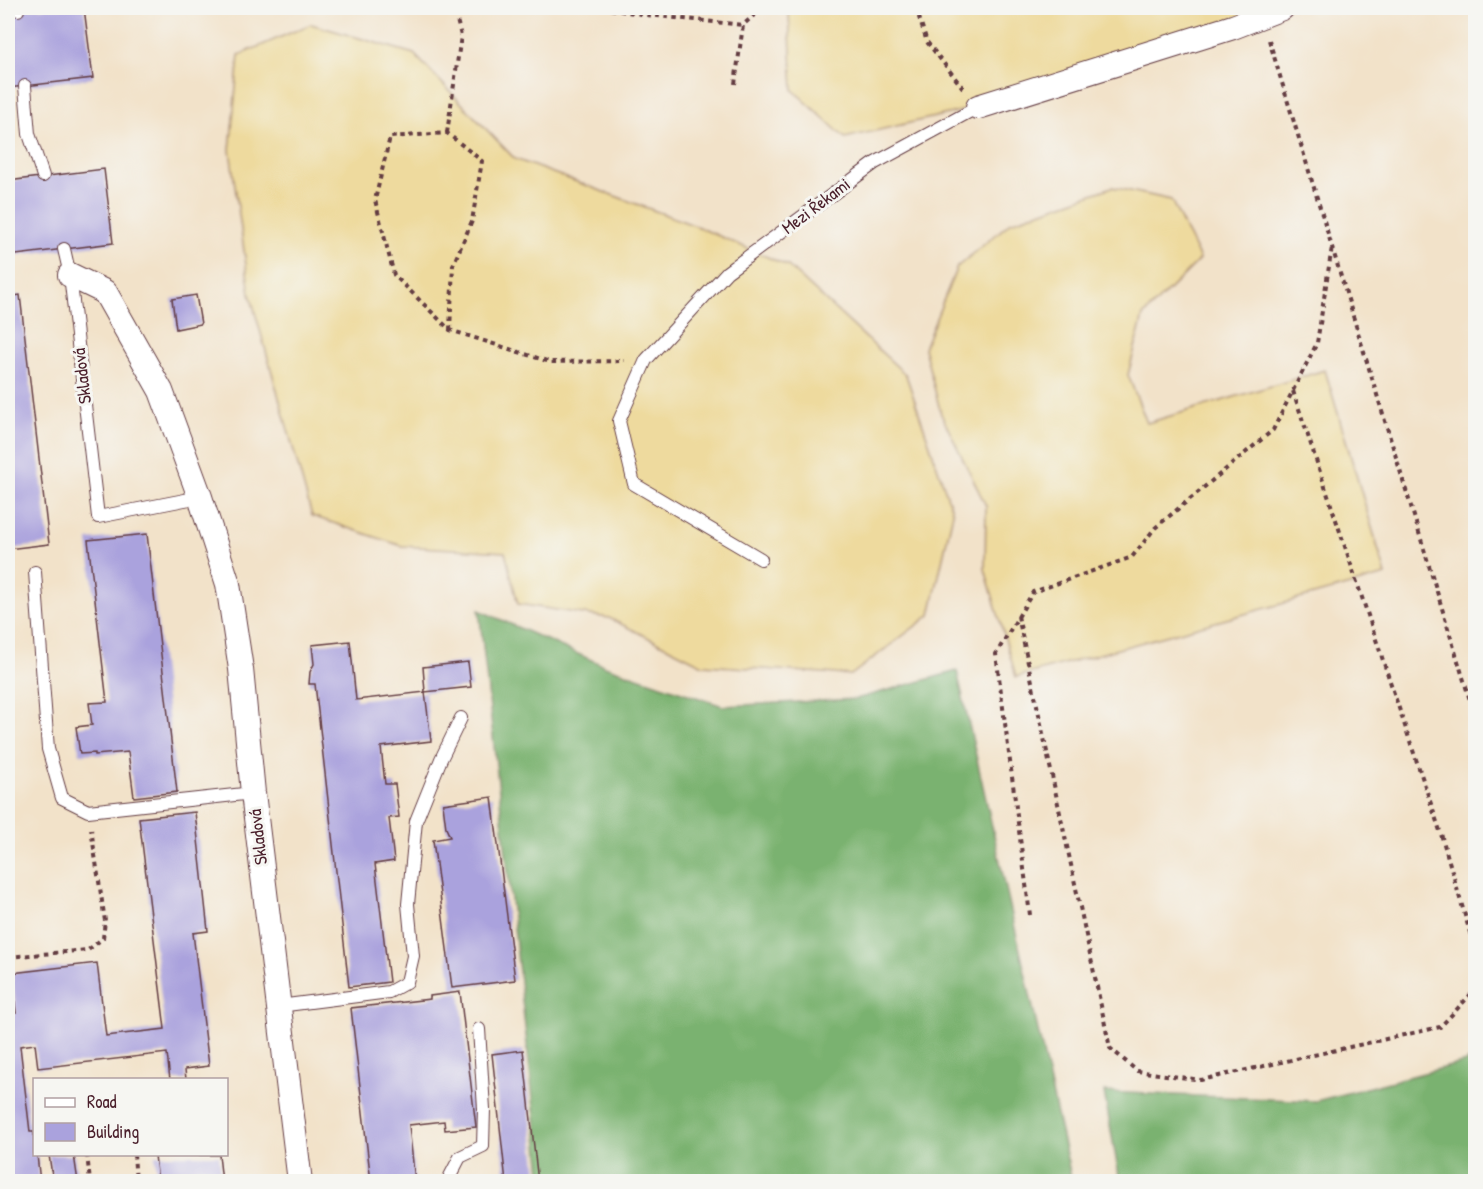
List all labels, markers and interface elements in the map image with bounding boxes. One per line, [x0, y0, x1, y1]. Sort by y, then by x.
street label: Mezi Řekami [776, 172, 855, 240]
street label: Skladová [66, 347, 97, 405]
street label: Skladová [242, 808, 273, 866]
legend [33, 1078, 228, 1156]
text: Road [87, 1089, 117, 1114]
text: Building [87, 1119, 139, 1144]

